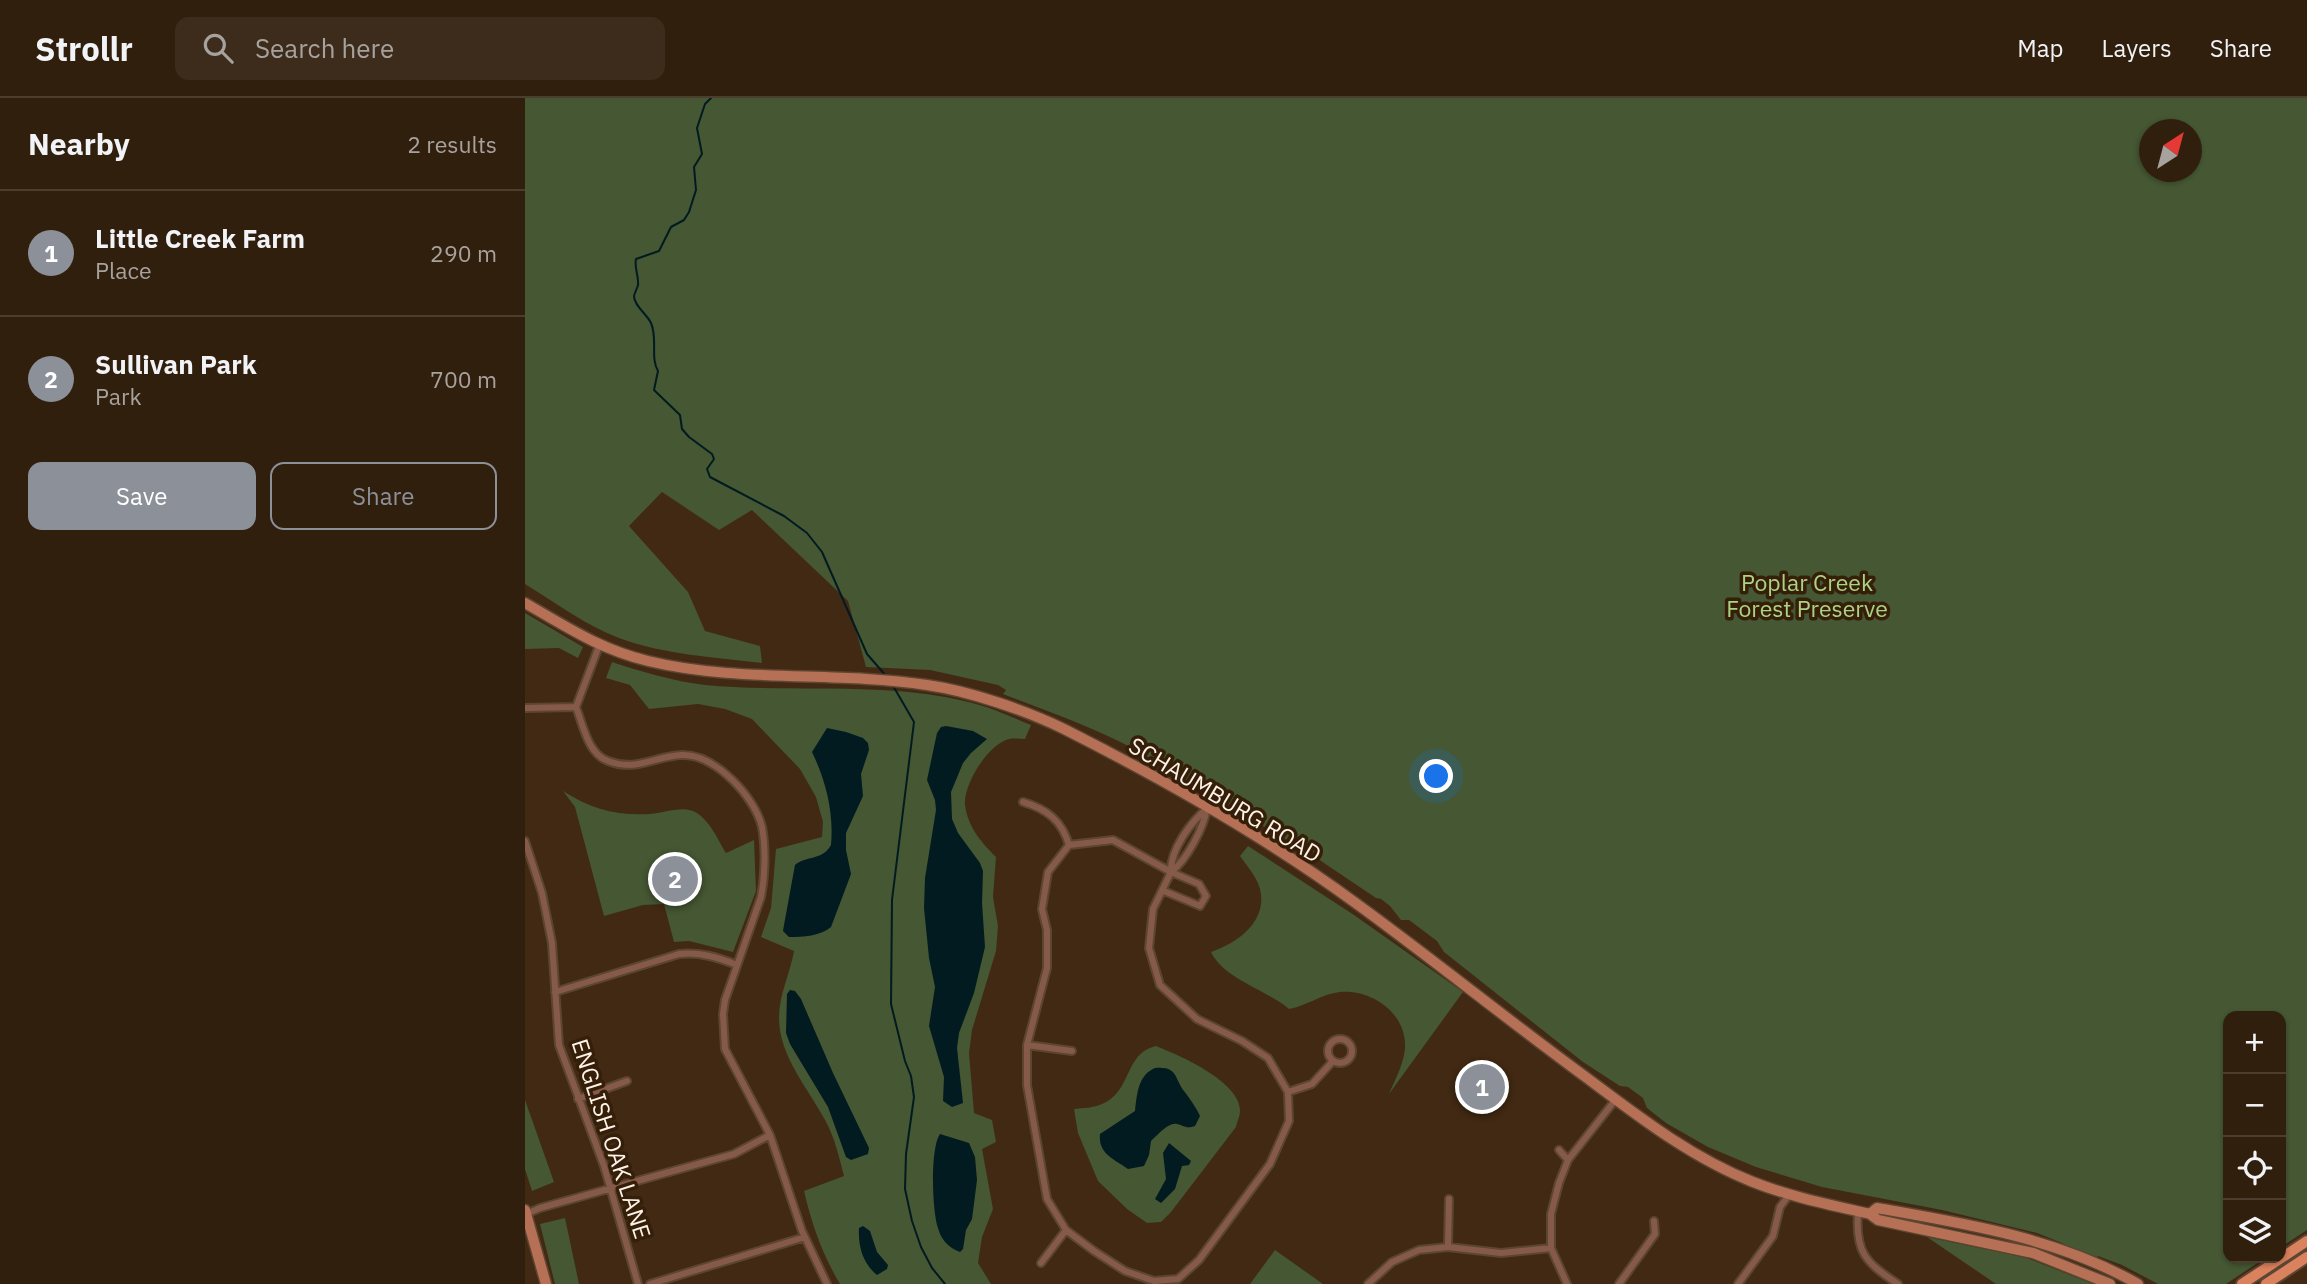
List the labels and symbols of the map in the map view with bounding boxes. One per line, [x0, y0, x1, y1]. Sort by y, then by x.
north arrow [2139, 119, 2202, 182]
park label: Poplar Creek Forest Preserve [1726, 567, 1888, 623]
street label: SCHAUMBURG ROAD [1124, 730, 1327, 869]
your location [1419, 759, 1453, 793]
pin: 2 [652, 853, 698, 905]
street label: ENGLISH OAK LANE [565, 1035, 658, 1242]
pin: 1 [1459, 1061, 1505, 1113]

